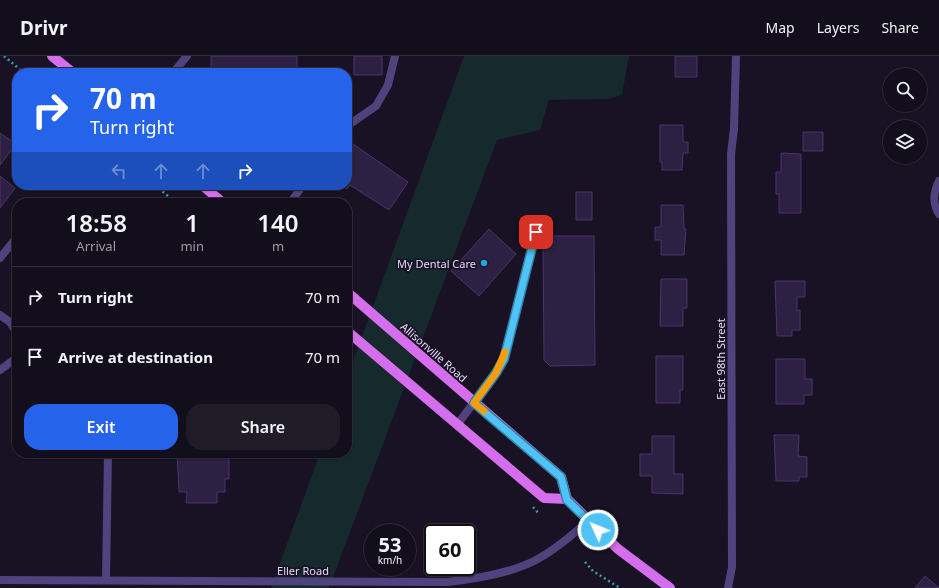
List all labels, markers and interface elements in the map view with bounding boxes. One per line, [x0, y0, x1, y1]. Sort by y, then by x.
text: Drivr [20, 15, 67, 41]
text: Map [766, 18, 795, 37]
text: Layers [817, 18, 859, 37]
text: Share [881, 18, 919, 37]
map controls [883, 68, 927, 164]
button: search [883, 68, 927, 112]
text: 70 m [90, 79, 157, 117]
icon: right [24, 84, 76, 136]
text: Turn right [90, 115, 174, 139]
button: layers [883, 120, 927, 164]
icon: left [108, 160, 130, 182]
icon: ahead [150, 160, 172, 182]
icon: ahead [192, 160, 214, 182]
icon: right [234, 160, 256, 182]
text: 18:58 [65, 206, 127, 239]
text: 1 [185, 206, 199, 239]
text: 140 [257, 206, 299, 239]
pin [519, 215, 553, 249]
icon: arrive [525, 221, 547, 243]
text: Arrival [76, 237, 116, 255]
text: min [180, 237, 204, 255]
text: m [272, 237, 284, 255]
place label: My Dental Care [397, 256, 476, 271]
marker: My Dental Care [479, 258, 489, 268]
icon: right [24, 286, 46, 308]
text: Turn right [58, 287, 133, 307]
text: 70 m [305, 287, 340, 307]
street label: East 98th Street [713, 318, 728, 400]
street label: Allisonville Road [397, 319, 471, 385]
icon: arrive [24, 346, 46, 368]
text: Arrive at destination [58, 347, 213, 367]
text: 70 m [305, 347, 340, 367]
button: Exit [24, 404, 178, 450]
button: Share [186, 404, 340, 450]
position arrow [577, 509, 619, 551]
speed limit sign: 60 [424, 524, 476, 576]
text: 53 [379, 531, 401, 558]
text: km/h [378, 553, 402, 567]
street label: Eller Road [277, 563, 329, 578]

